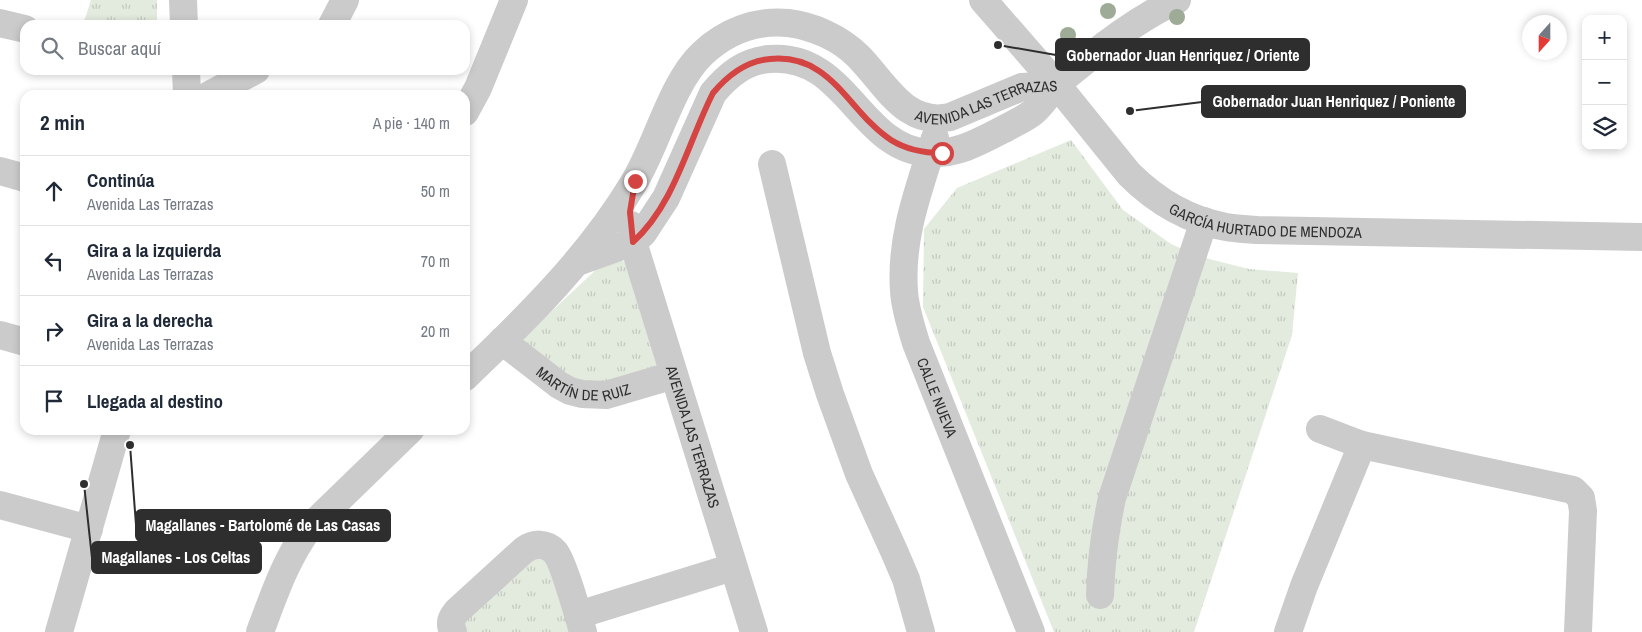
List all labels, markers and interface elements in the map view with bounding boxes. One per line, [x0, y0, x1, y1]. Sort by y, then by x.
north arrow [1522, 15, 1567, 60]
map controls [1582, 15, 1627, 150]
button: + [1582, 15, 1627, 60]
search box [20, 20, 470, 75]
icon: search [38, 34, 66, 62]
text: Buscar aquí [78, 35, 161, 61]
callout: Gobernador Juan Henriquez / Oriente [1056, 39, 1309, 70]
text: Gobernador Juan Henriquez / Oriente [1066, 44, 1300, 66]
button: − [1582, 60, 1627, 105]
street label: AVENIDA LAS TERRAZAS [911, 74, 1058, 129]
callout: Gobernador Juan Henriquez / Poniente [1202, 86, 1465, 117]
text: Gobernador Juan Henriquez / Poniente [1213, 90, 1455, 112]
button: layers [1582, 105, 1627, 150]
text: 2 min [40, 108, 85, 137]
text: A pie · 140 m [373, 112, 450, 134]
route start [931, 142, 954, 165]
text: Continúa [87, 167, 155, 193]
route end [624, 170, 647, 193]
icon: ahead [40, 177, 68, 205]
text: 50 m [421, 180, 450, 202]
text: Avenida Las Terrazas [87, 193, 213, 215]
street label: GARCÍA HURTADO DE MENDOZA [1166, 198, 1363, 242]
text: Gira a la izquierda [87, 237, 221, 263]
icon: left [40, 247, 68, 275]
text: 70 m [421, 250, 450, 272]
text: Avenida Las Terrazas [87, 263, 213, 285]
text: Gira a la derecha [87, 307, 213, 333]
icon: right [40, 317, 68, 345]
text: 20 m [421, 320, 450, 342]
text: Avenida Las Terrazas [87, 333, 213, 355]
street label: CALLE NUEVA [912, 354, 963, 441]
street label: MARTÍN DE RUIZ [532, 361, 633, 406]
street label: AVENIDA LAS TERRAZAS [661, 362, 725, 511]
icon: arrive [40, 387, 68, 415]
text: Llegada al destino [87, 388, 223, 414]
callout: Magallanes - Bartolomé de Las Casas [136, 510, 390, 541]
text: Magallanes - Bartolomé de Las Casas [146, 514, 380, 536]
callout: Magallanes - Los Celtas [92, 542, 261, 573]
text: Magallanes - Los Celtas [102, 546, 250, 568]

